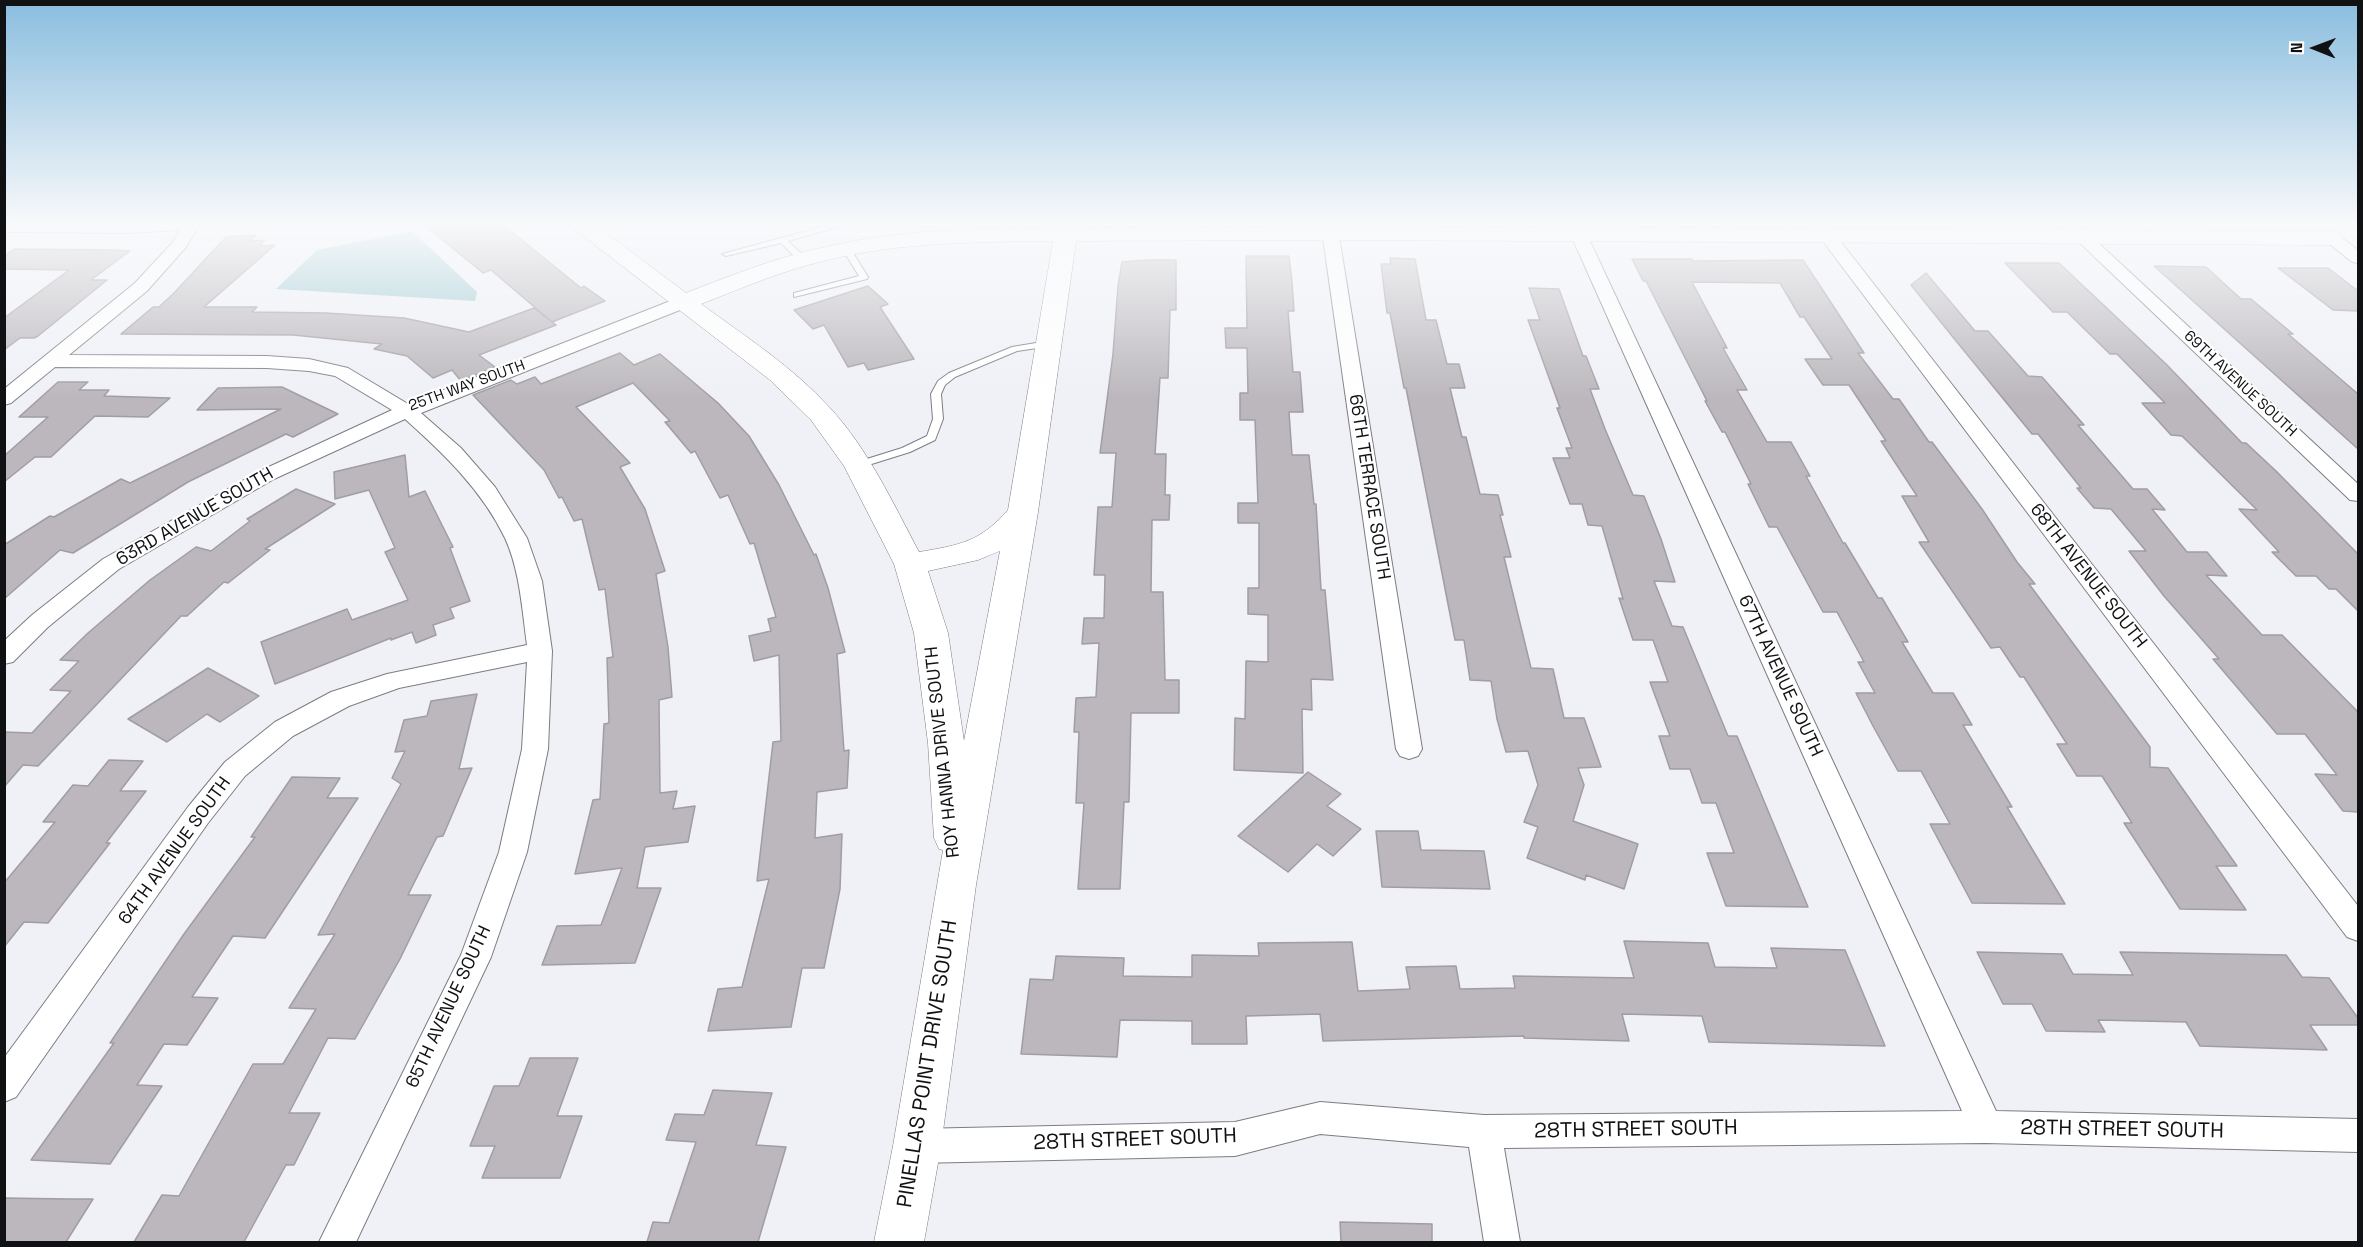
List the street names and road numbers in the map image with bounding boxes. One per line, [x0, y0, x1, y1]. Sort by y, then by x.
street label: 69TH AVENUE SOUTH [2180, 327, 2300, 441]
street label: 25TH WAY SOUTH [406, 357, 528, 415]
street label: 66TH TERRACE SOUTH [1344, 393, 1394, 581]
street label: 63RD AVENUE SOUTH [113, 463, 277, 571]
street label: 68TH AVENUE SOUTH [2025, 500, 2151, 652]
street label: 67TH AVENUE SOUTH [1733, 592, 1827, 760]
street label: ROY HANNA DRIVE SOUTH [921, 645, 965, 859]
street label: 64TH AVENUE SOUTH [114, 773, 236, 929]
street label: PINELLAS POINT DRIVE SOUTH [893, 918, 963, 1210]
street label: 65TH AVENUE SOUTH [402, 922, 496, 1092]
street label: 28TH STREET SOUTH [1534, 1116, 1738, 1144]
street label: 28TH STREET SOUTH [2020, 1116, 2224, 1144]
street label: 28TH STREET SOUTH [1033, 1124, 1237, 1156]

